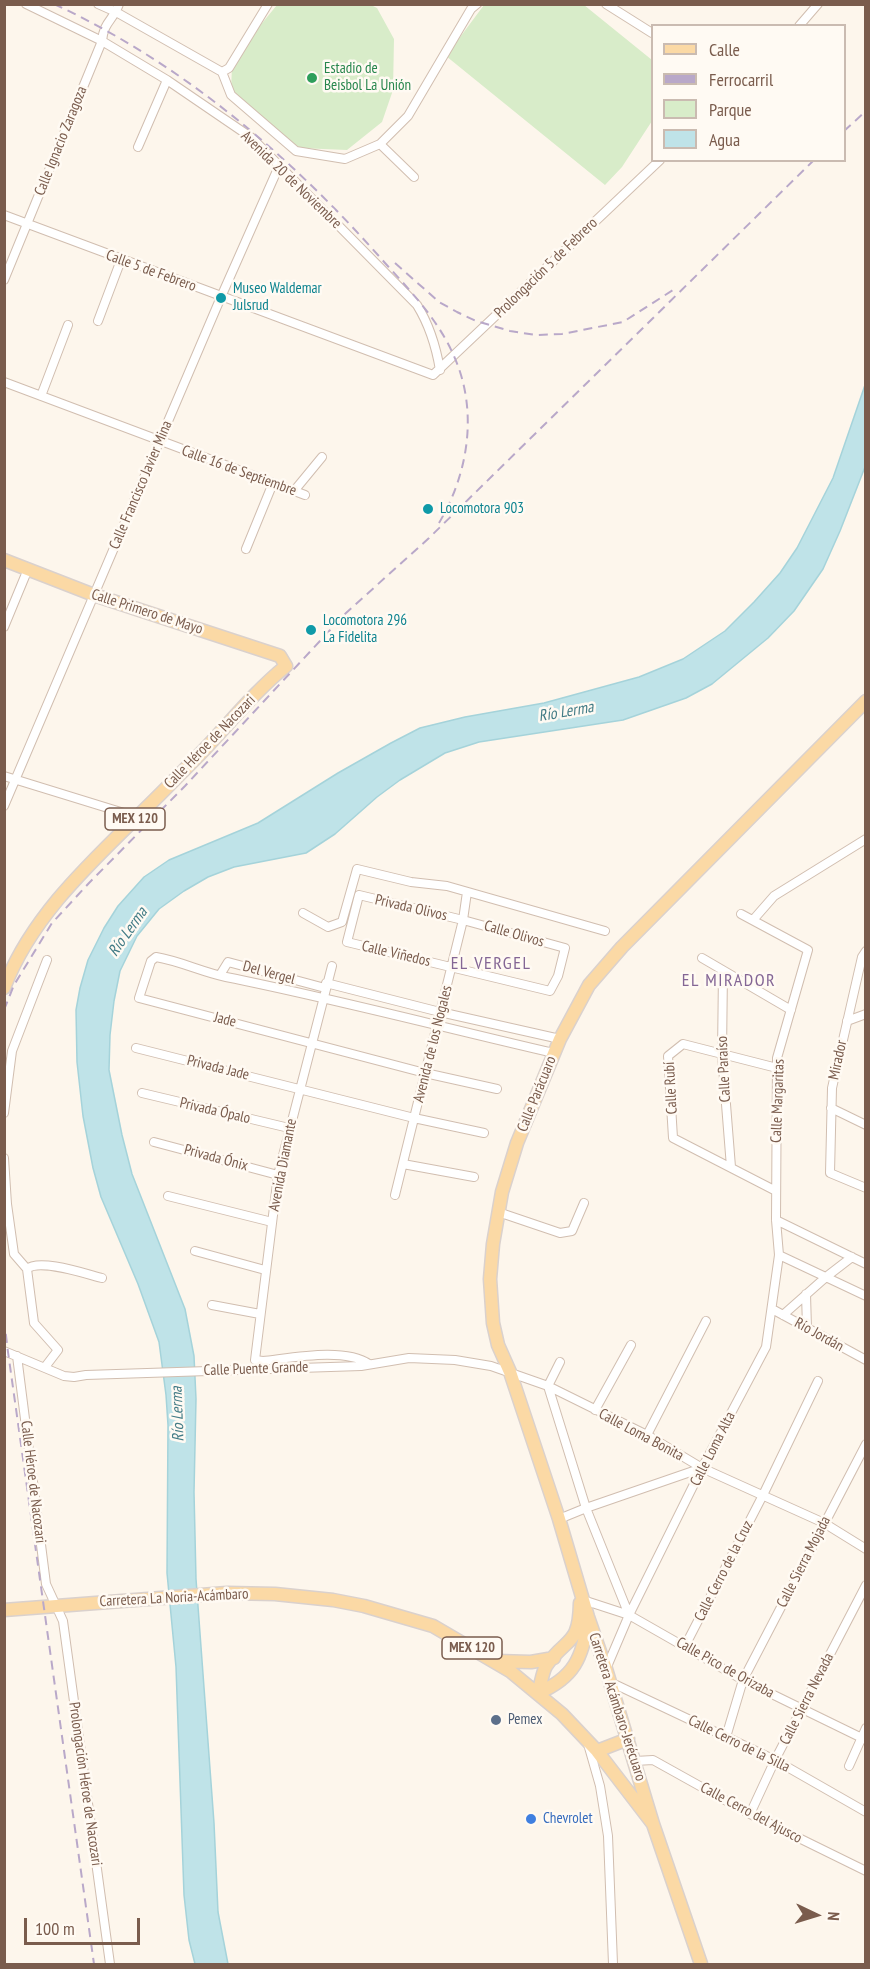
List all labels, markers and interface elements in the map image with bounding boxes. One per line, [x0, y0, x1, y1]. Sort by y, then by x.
legend [651, 24, 846, 162]
text: Calle [709, 38, 740, 61]
place label: Estadio de Beisbol La Unión [324, 60, 411, 95]
text: Ferrocarril [709, 68, 773, 91]
marker: Estadio de Beisbol La Unión [305, 71, 319, 85]
street label: Calle Ignacio Zaragoza [31, 84, 91, 198]
text: Parque [709, 98, 752, 121]
street label: Avenida 20 de Noviembre [237, 127, 345, 233]
text: Agua [709, 128, 740, 151]
street label: Prolongación 5 de Febrero [491, 214, 601, 322]
street label: Calle 5 de Febrero [103, 246, 199, 296]
place label: Museo Waldemar Julsrud [233, 280, 321, 315]
marker: Museo Waldemar Julsrud [214, 291, 228, 305]
street label: Calle Francisco Javier Mina [106, 418, 176, 552]
street label: Calle 16 de Septiembre [179, 442, 299, 500]
place label: Locomotora 903 [440, 500, 524, 518]
marker: Locomotora 903 [421, 502, 435, 516]
street label: Calle Primero de Mayo [89, 586, 205, 638]
place label: Locomotora 296 La Fidelita [323, 612, 407, 647]
marker: Locomotora 296 La Fidelita [304, 623, 318, 637]
street label: Calle Héroe de Nacozari [161, 691, 259, 793]
water label: Río Lerma [537, 698, 595, 726]
road number: MEX 120 [105, 808, 165, 830]
street label: Privada Olivos [373, 891, 449, 925]
water label: Río Lerma [104, 904, 152, 960]
street label: Calle Olivos [482, 917, 546, 951]
street label: Calle Viñedos [360, 937, 432, 971]
district label: EL VERGEL [451, 953, 531, 975]
street label: Del Vergel [241, 957, 297, 989]
district label: EL MIRADOR [682, 970, 776, 992]
street label: Avenida de los Nogales [410, 984, 456, 1104]
street label: Jade [212, 1009, 238, 1031]
street label: Calle Paraíso [713, 1035, 735, 1103]
street label: Mirador [825, 1039, 851, 1081]
street label: Privada Jade [185, 1052, 251, 1084]
street label: Calle Parácuaro [514, 1054, 560, 1134]
street label: Calle Margaritas [768, 1059, 788, 1143]
street label: Calle Rubí [661, 1061, 681, 1115]
street label: Privada Ópalo [178, 1094, 252, 1128]
street label: Avenida Diamante [265, 1117, 301, 1213]
street label: Privada Ónix [182, 1141, 250, 1175]
street label: Río Jordán [791, 1314, 847, 1356]
street label: Calle Puente Grande [203, 1358, 309, 1380]
water label: Río Lerma [167, 1386, 189, 1442]
street label: Calle Loma Bonita [595, 1405, 687, 1465]
street label: Calle Loma Alta [687, 1409, 739, 1489]
street label: Calle Héroe de Nacozari [17, 1420, 49, 1544]
street label: Calle Sierra Mojada [773, 1513, 835, 1611]
street label: Calle Cerro de la Cruz [691, 1518, 757, 1624]
street label: Carretera La Noria-Acámbaro [99, 1585, 249, 1611]
street label: Carretera Acámbaro-Jerécuaro [585, 1631, 649, 1783]
street label: Calle Pico de Orizaba [673, 1634, 777, 1702]
road number: MEX 120 [442, 1637, 502, 1659]
street label: Calle Sierra Nevada [776, 1650, 838, 1748]
street label: Prolongación Héroe de Nacozari [65, 1701, 105, 1867]
place label: Pemex [508, 1711, 542, 1729]
street label: Calle Cerro de la Silla [685, 1712, 793, 1776]
marker: Pemex [489, 1713, 503, 1727]
street label: Calle Cerro del Ajusco [697, 1779, 805, 1847]
place label: Chevrolet [543, 1810, 593, 1828]
marker: Chevrolet [524, 1812, 538, 1826]
north arrow [786, 1885, 846, 1945]
scale bar [27, 1906, 142, 1944]
text: N [824, 1911, 844, 1921]
text: 100 m [35, 1917, 75, 1940]

